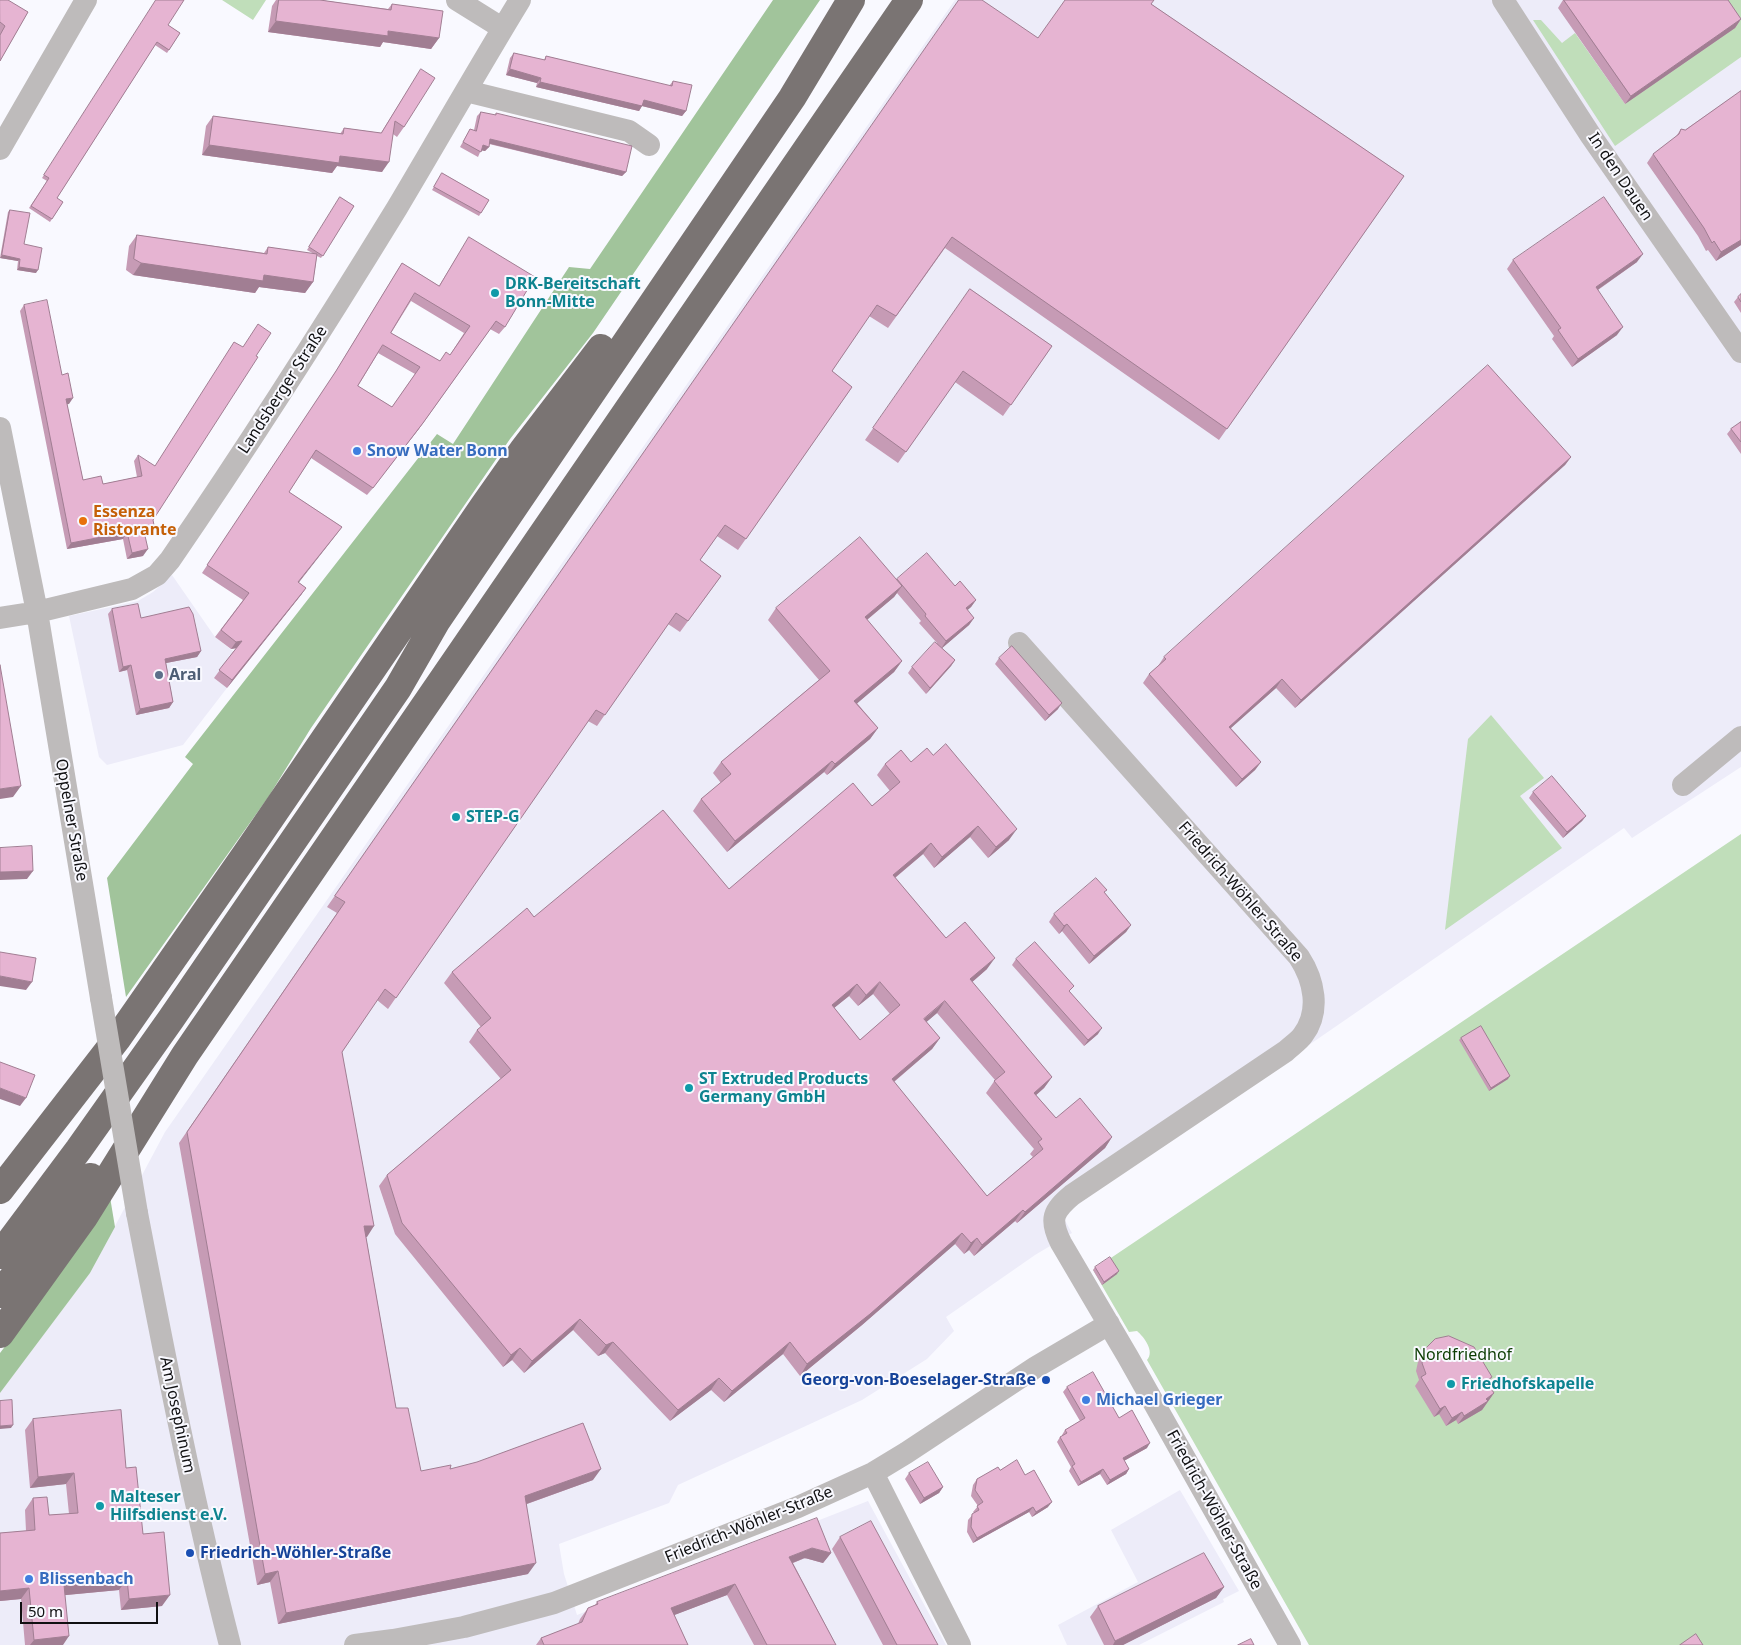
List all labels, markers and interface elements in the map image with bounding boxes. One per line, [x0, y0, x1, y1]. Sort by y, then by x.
street label: In den Dauen [1584, 129, 1656, 225]
place label: DRK-Bereitschaft Bonn-Mitte [505, 274, 641, 312]
marker: DRK-Bereitschaft Bonn-Mitte [489, 287, 501, 299]
street label: Landsberger Straße [234, 322, 332, 458]
place label: Snow Water Bonn [367, 441, 508, 461]
marker: Snow Water Bonn [351, 445, 363, 457]
place label: Essenza Ristorante [93, 502, 177, 540]
marker: Essenza Ristorante [77, 515, 89, 527]
place label: Aral [169, 665, 201, 685]
marker: Aral [153, 669, 165, 681]
street label: Oppelner Straße [51, 757, 91, 883]
place label: STEP-G [466, 807, 520, 827]
marker: STEP-G [450, 811, 462, 823]
street label: Friedrich-Wöhler-Straße [1174, 818, 1306, 966]
place label: ST Extruded Products Germany GmbH [699, 1069, 868, 1107]
marker: ST Extruded Products Germany GmbH [683, 1082, 695, 1094]
park label: Nordfriedhof [1414, 1345, 1512, 1365]
street label: Am Josephinum [155, 1355, 199, 1475]
place label: Georg-von-Boeselager-Straße [801, 1370, 1036, 1390]
marker: Georg-von-Boeselager-Straße [1040, 1374, 1052, 1386]
place label: Friedhofskapelle [1461, 1374, 1594, 1394]
marker: Friedhofskapelle [1445, 1378, 1457, 1390]
place label: Michael Grieger [1096, 1390, 1222, 1410]
marker: Michael Grieger [1080, 1394, 1092, 1406]
street label: Friedrich-Wöhler-Straße [1162, 1427, 1266, 1593]
street label: Friedrich-Wöhler-Straße [662, 1483, 836, 1567]
place label: Malteser Hilfsdienst e.V. [110, 1487, 227, 1525]
marker: Malteser Hilfsdienst e.V. [94, 1500, 106, 1512]
place label: Friedrich-Wöhler-Straße [200, 1543, 391, 1563]
marker: Friedrich-Wöhler-Straße [184, 1547, 196, 1559]
place label: Blissenbach [39, 1569, 134, 1589]
marker: Blissenbach [23, 1573, 35, 1585]
scale bar [22, 1592, 160, 1624]
text: 50 m [28, 1601, 63, 1621]

